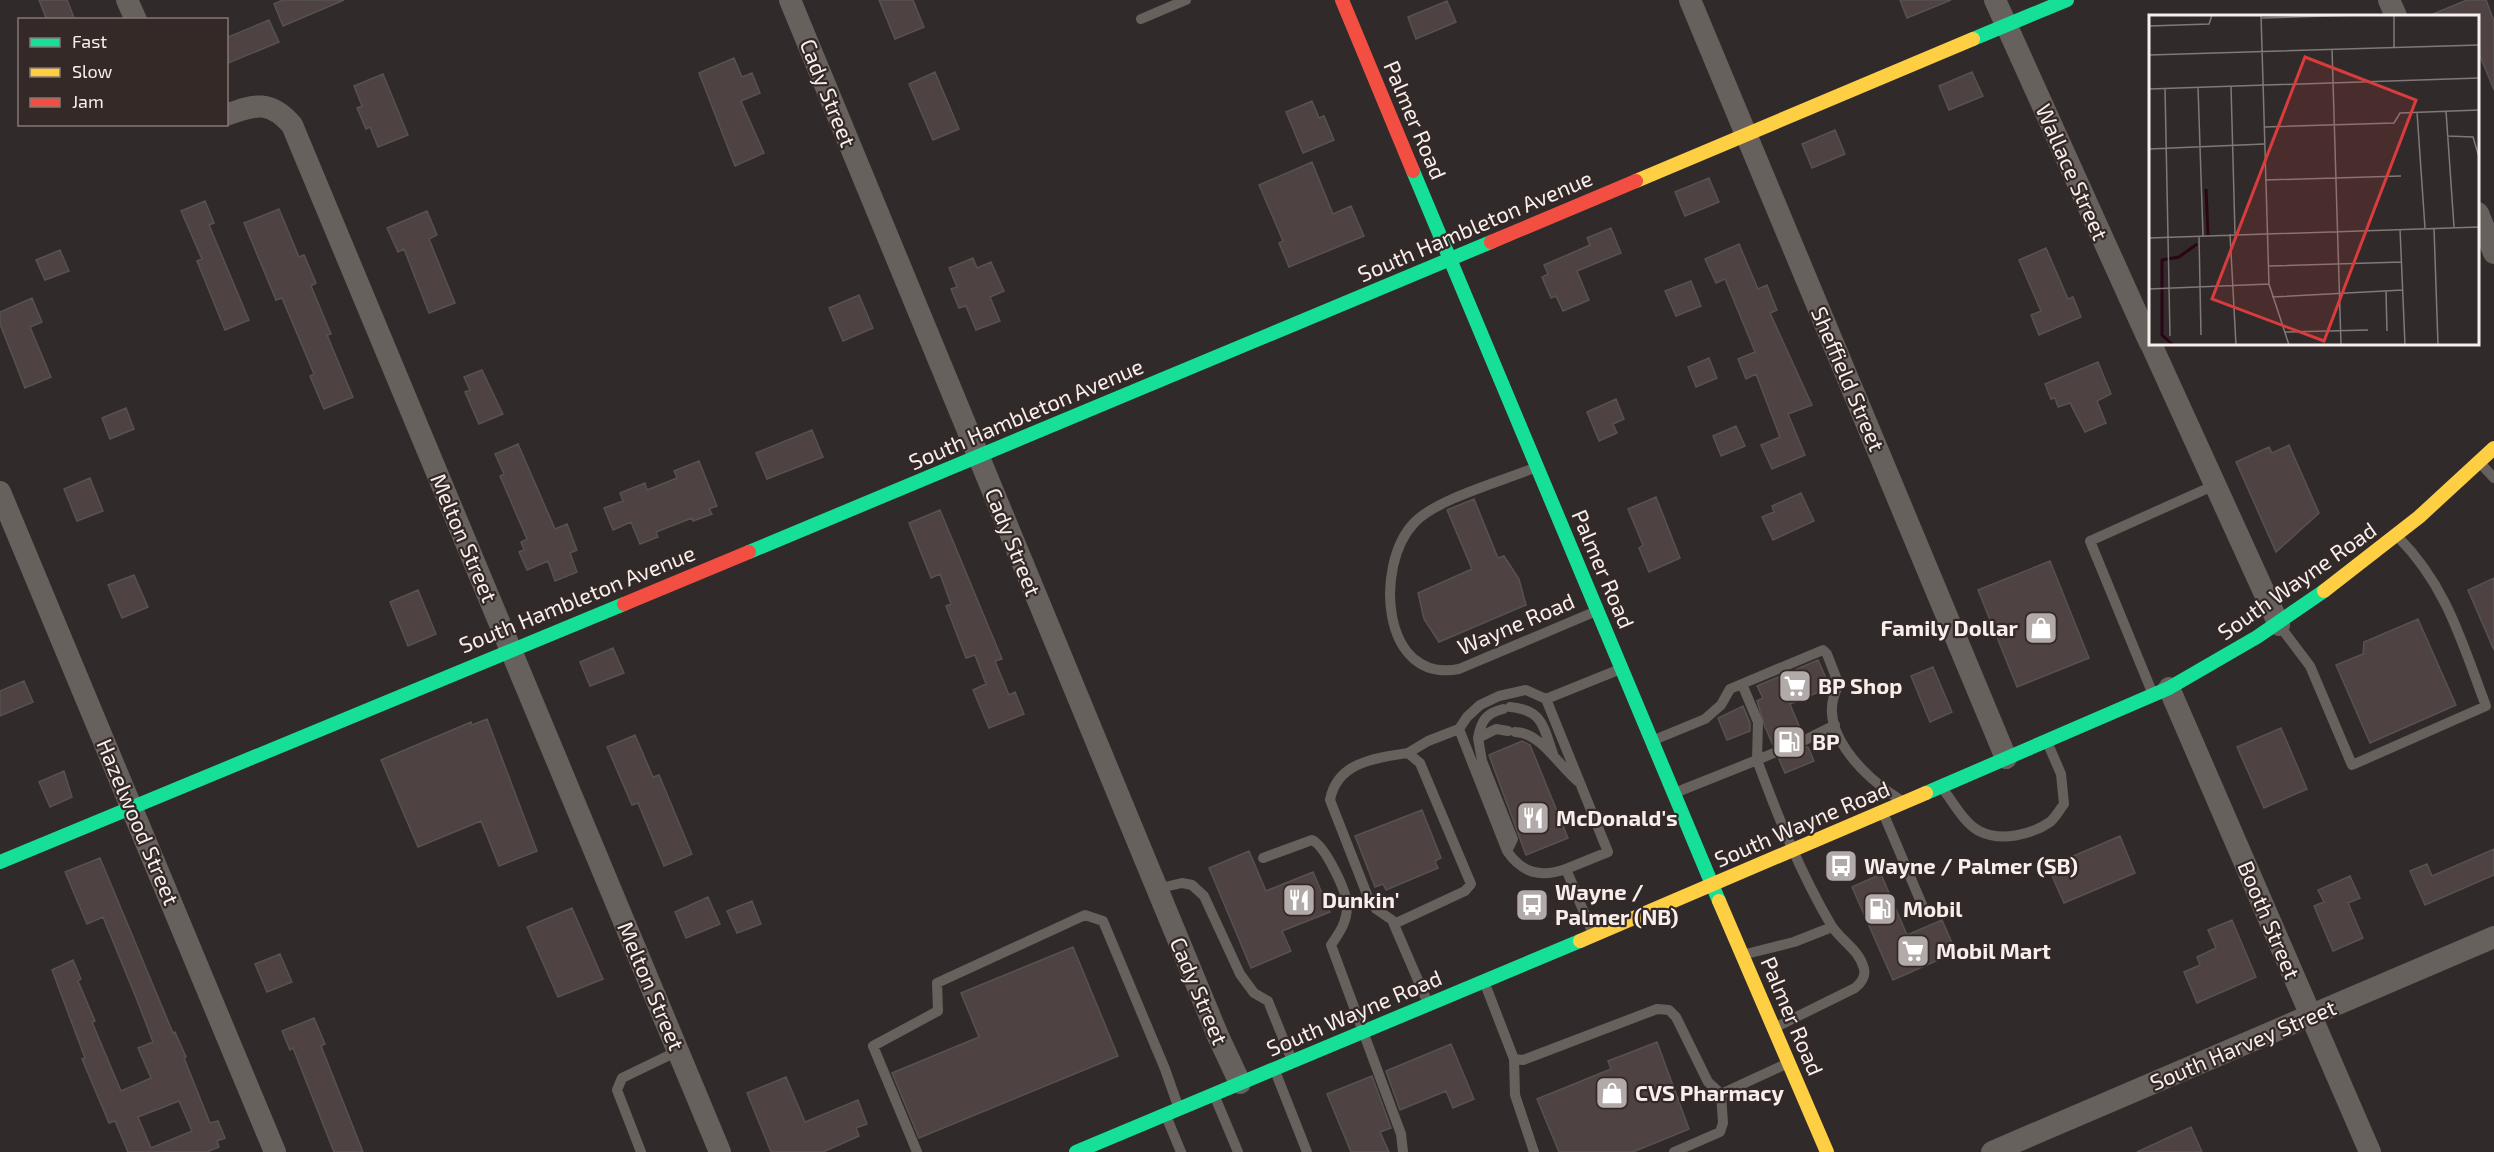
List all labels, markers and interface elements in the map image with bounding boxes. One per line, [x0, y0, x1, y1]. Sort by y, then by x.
inset map [2149, 15, 2479, 345]
legend [18, 18, 228, 126]
text: Fast [72, 30, 107, 52]
street label: Cady Street [795, 35, 862, 151]
street label: Palmer Road [1379, 56, 1453, 183]
text: Slow [72, 60, 113, 82]
text: Jam [72, 90, 104, 112]
street label: Wallace Street [2031, 99, 2115, 244]
street label: South Hambleton Avenue [1353, 164, 1596, 286]
street label: Sheffield Street [1807, 302, 1891, 455]
street label: South Hambleton Avenue [904, 352, 1147, 474]
street label: Melton Street [426, 469, 504, 606]
street label: Cady Street [980, 484, 1047, 600]
street label: Palmer Road [1567, 505, 1641, 632]
street label: South Wayne Road [2212, 516, 2381, 645]
street label: South Hambleton Avenue [455, 539, 698, 657]
street label: Wayne Road [1453, 587, 1578, 659]
shop icon: Family Dollar [2023, 610, 2059, 646]
place label: Family Dollar [1880, 614, 2019, 641]
supermarket icon: BP Shop [1777, 668, 1813, 704]
place label: BP Shop [1818, 672, 1902, 698]
fuel station icon: BP [1771, 724, 1807, 760]
place label: BP [1812, 728, 1840, 754]
street label: Hazelwood Street [92, 735, 186, 908]
street label: South Wayne Road [1710, 774, 1893, 872]
restaurant icon: McDonald's [1515, 800, 1551, 836]
place label: McDonald's [1556, 804, 1678, 830]
bus stop icon: Wayne / Palmer (SB) [1823, 848, 1859, 884]
place label: Wayne / Palmer (SB) [1864, 852, 2078, 879]
street label: Booth Street [2233, 857, 2306, 983]
place label: Wayne / Palmer (NB) [1555, 878, 1679, 929]
restaurant icon: Dunkin' [1281, 882, 1317, 918]
place label: Dunkin' [1322, 886, 1399, 912]
bus stop icon: Wayne / Palmer (NB) [1514, 887, 1550, 923]
fuel station icon: Mobil [1862, 891, 1898, 927]
place label: Mobil [1903, 895, 1963, 921]
street label: Melton Street [613, 917, 691, 1054]
street label: Cady Street [1166, 933, 1234, 1048]
supermarket icon: Mobil Mart [1895, 933, 1931, 969]
place label: Mobil Mart [1936, 937, 2051, 963]
street label: Palmer Road [1756, 952, 1830, 1079]
street label: South Wayne Road [1262, 963, 1445, 1061]
street label: South Harvey Street [2146, 993, 2340, 1095]
shop icon: CVS Pharmacy [1594, 1075, 1630, 1111]
place label: CVS Pharmacy [1635, 1079, 1785, 1106]

